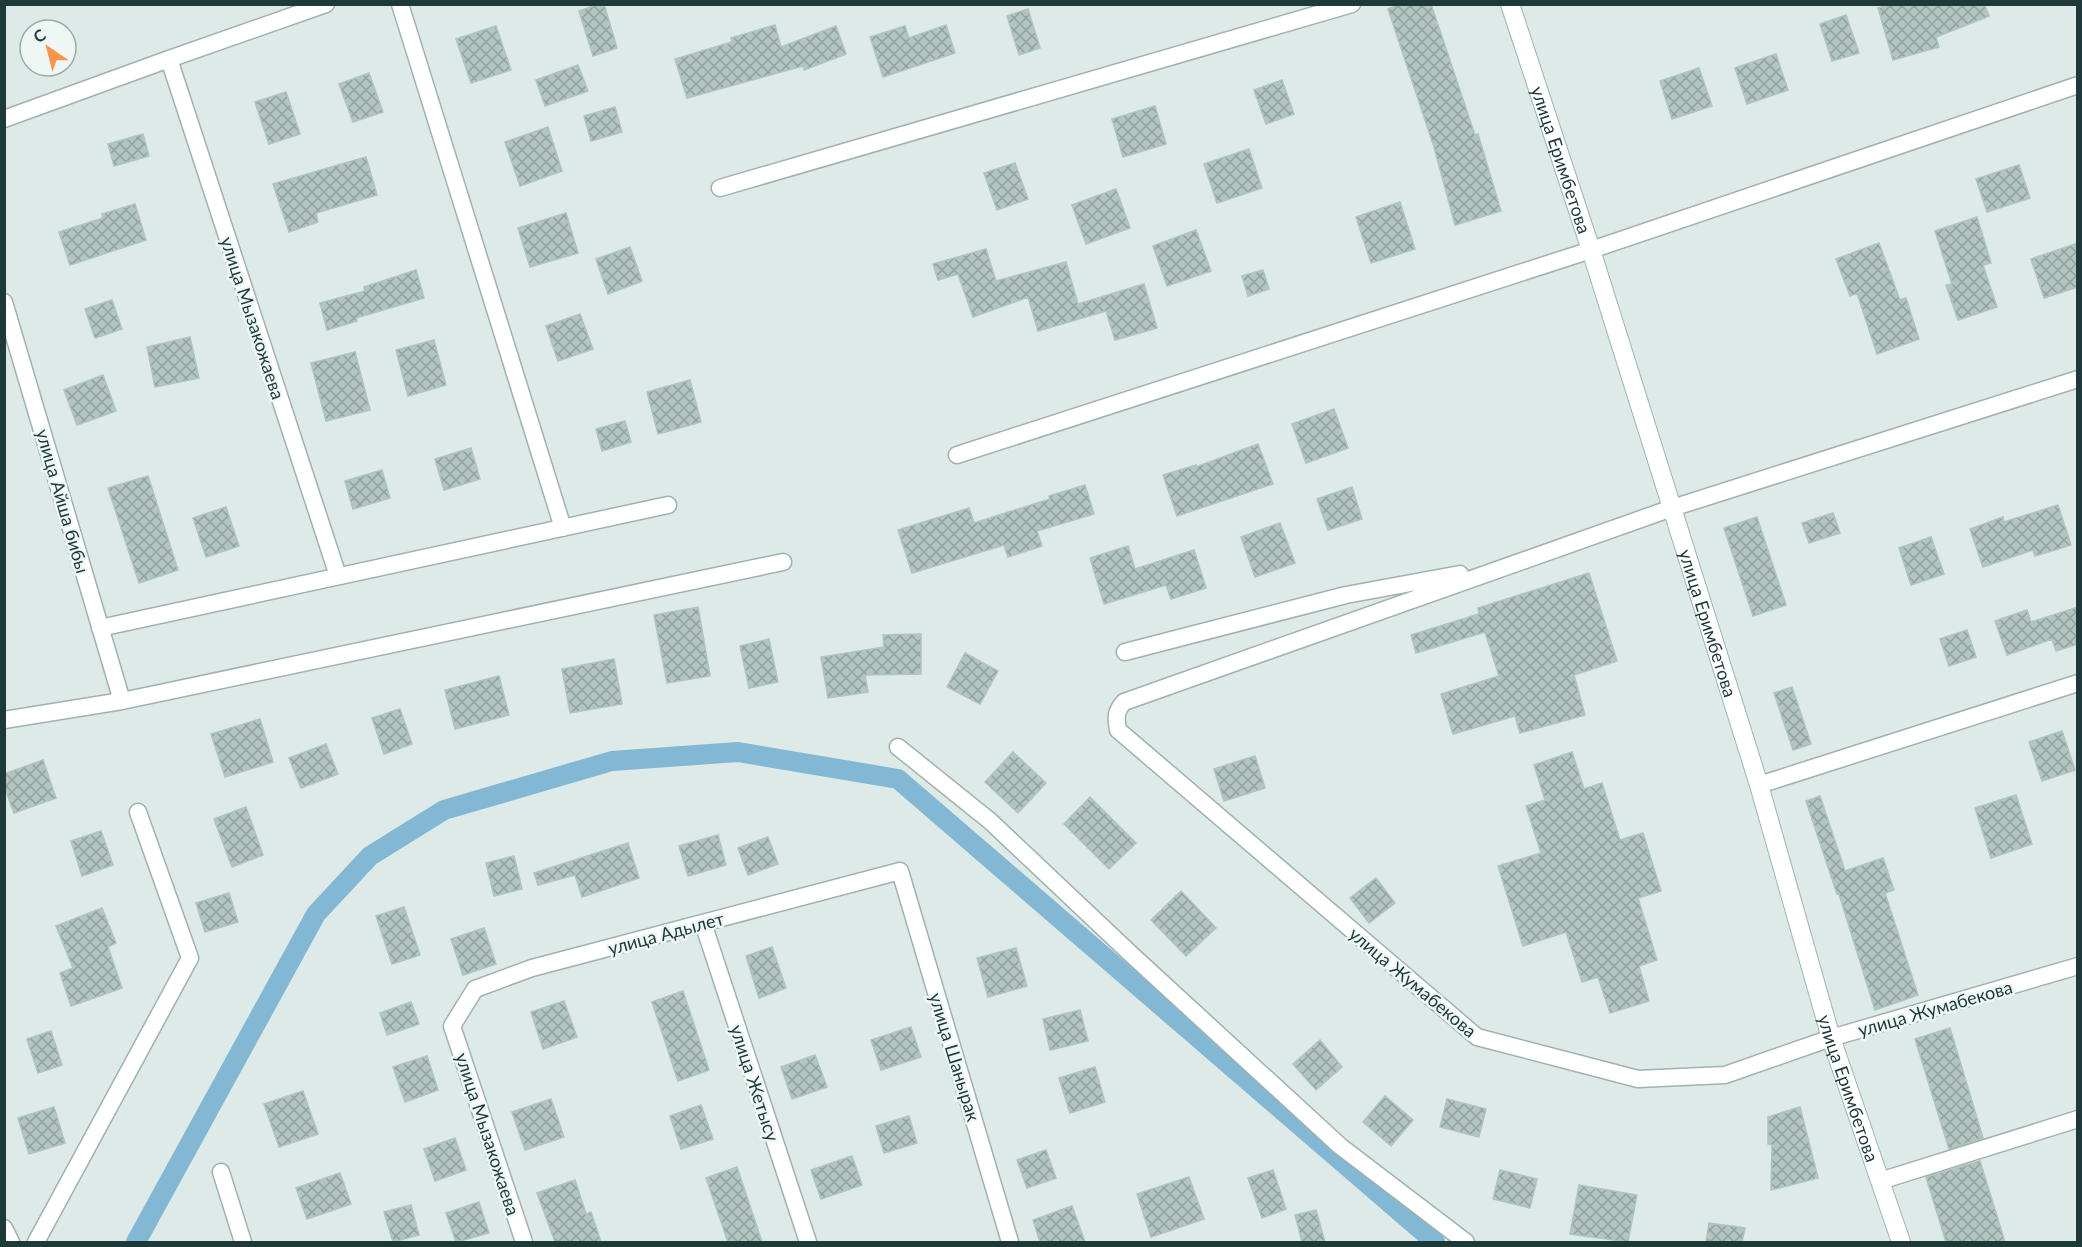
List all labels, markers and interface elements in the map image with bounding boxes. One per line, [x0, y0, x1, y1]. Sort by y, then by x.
north arrow [18, 18, 78, 78]
text: С [29, 24, 49, 46]
street label: улица Еримбетова [1527, 83, 1596, 236]
street label: улица Мызакожаева [216, 234, 290, 402]
street label: улица Айша бибы [32, 426, 94, 576]
street label: улица Еримбетова [1675, 546, 1742, 700]
street label: улица Адылет [606, 907, 726, 959]
street label: улица Жумабекова [1345, 922, 1481, 1042]
street label: улица Жумабекова [1855, 975, 2015, 1041]
street label: улица Шанырак [925, 990, 985, 1125]
street label: улица Еримбетова [1814, 1012, 1884, 1165]
street label: улица Жетысу [726, 1022, 784, 1145]
street label: улица Мызакожаева [451, 1050, 525, 1218]

